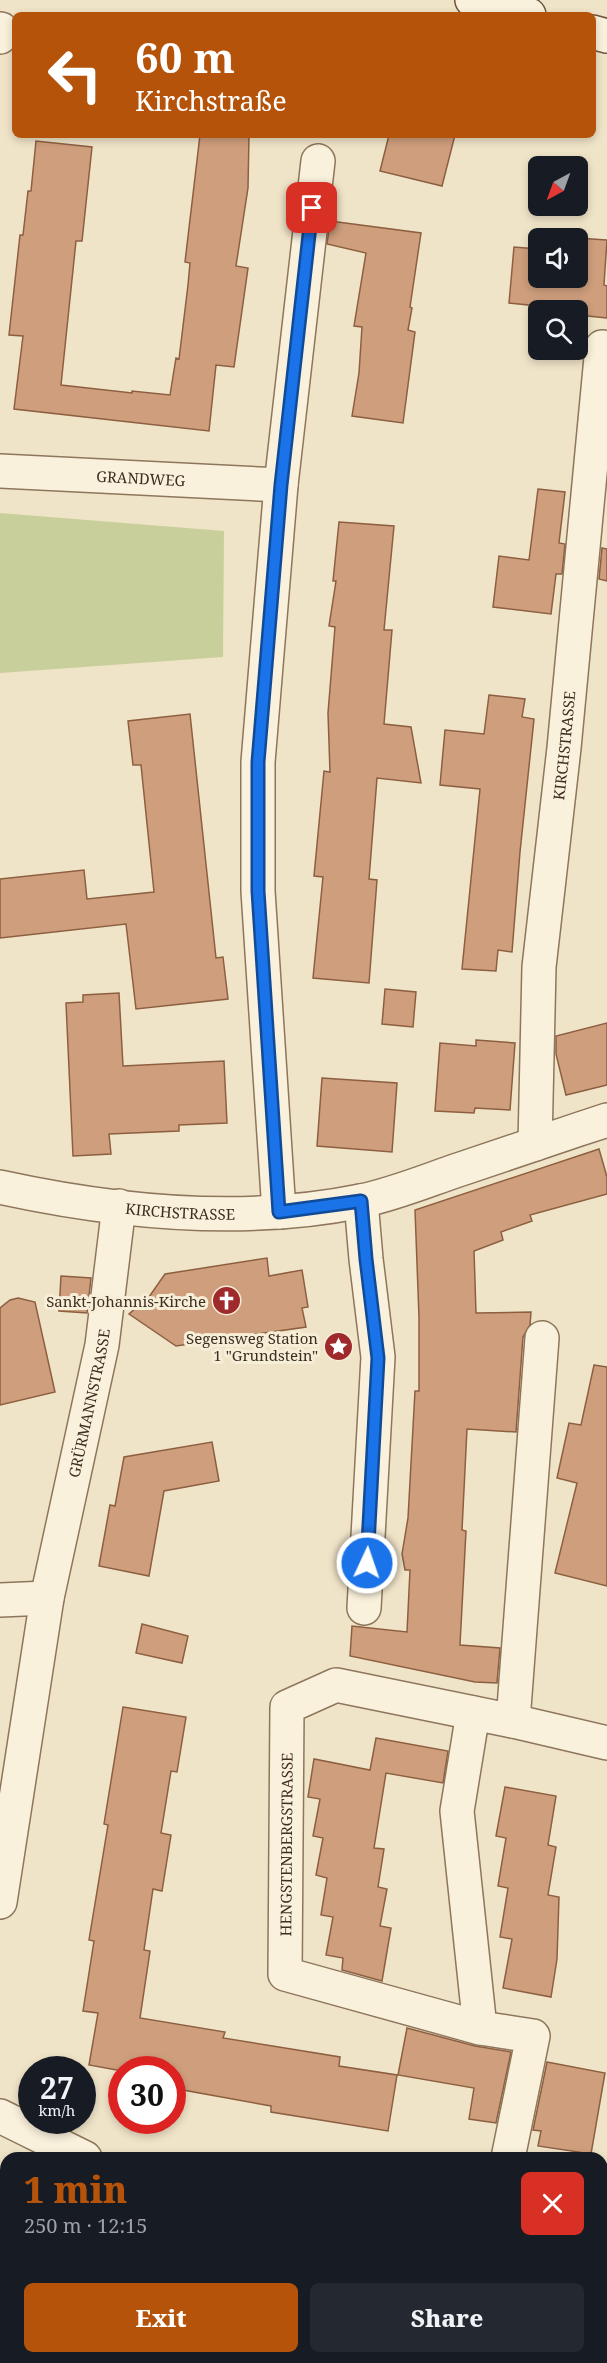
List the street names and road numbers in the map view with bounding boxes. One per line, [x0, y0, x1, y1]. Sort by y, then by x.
street label: GRANDWEG [96, 466, 186, 490]
street label: KIRCHSTRASSE [548, 690, 579, 801]
street label: KIRCHSTRASSE [124, 1198, 235, 1224]
street label: GRÜRMANNSTRASSE [63, 1328, 114, 1479]
street label: HENGSTENBERGSTRASSE [275, 1752, 297, 1937]

